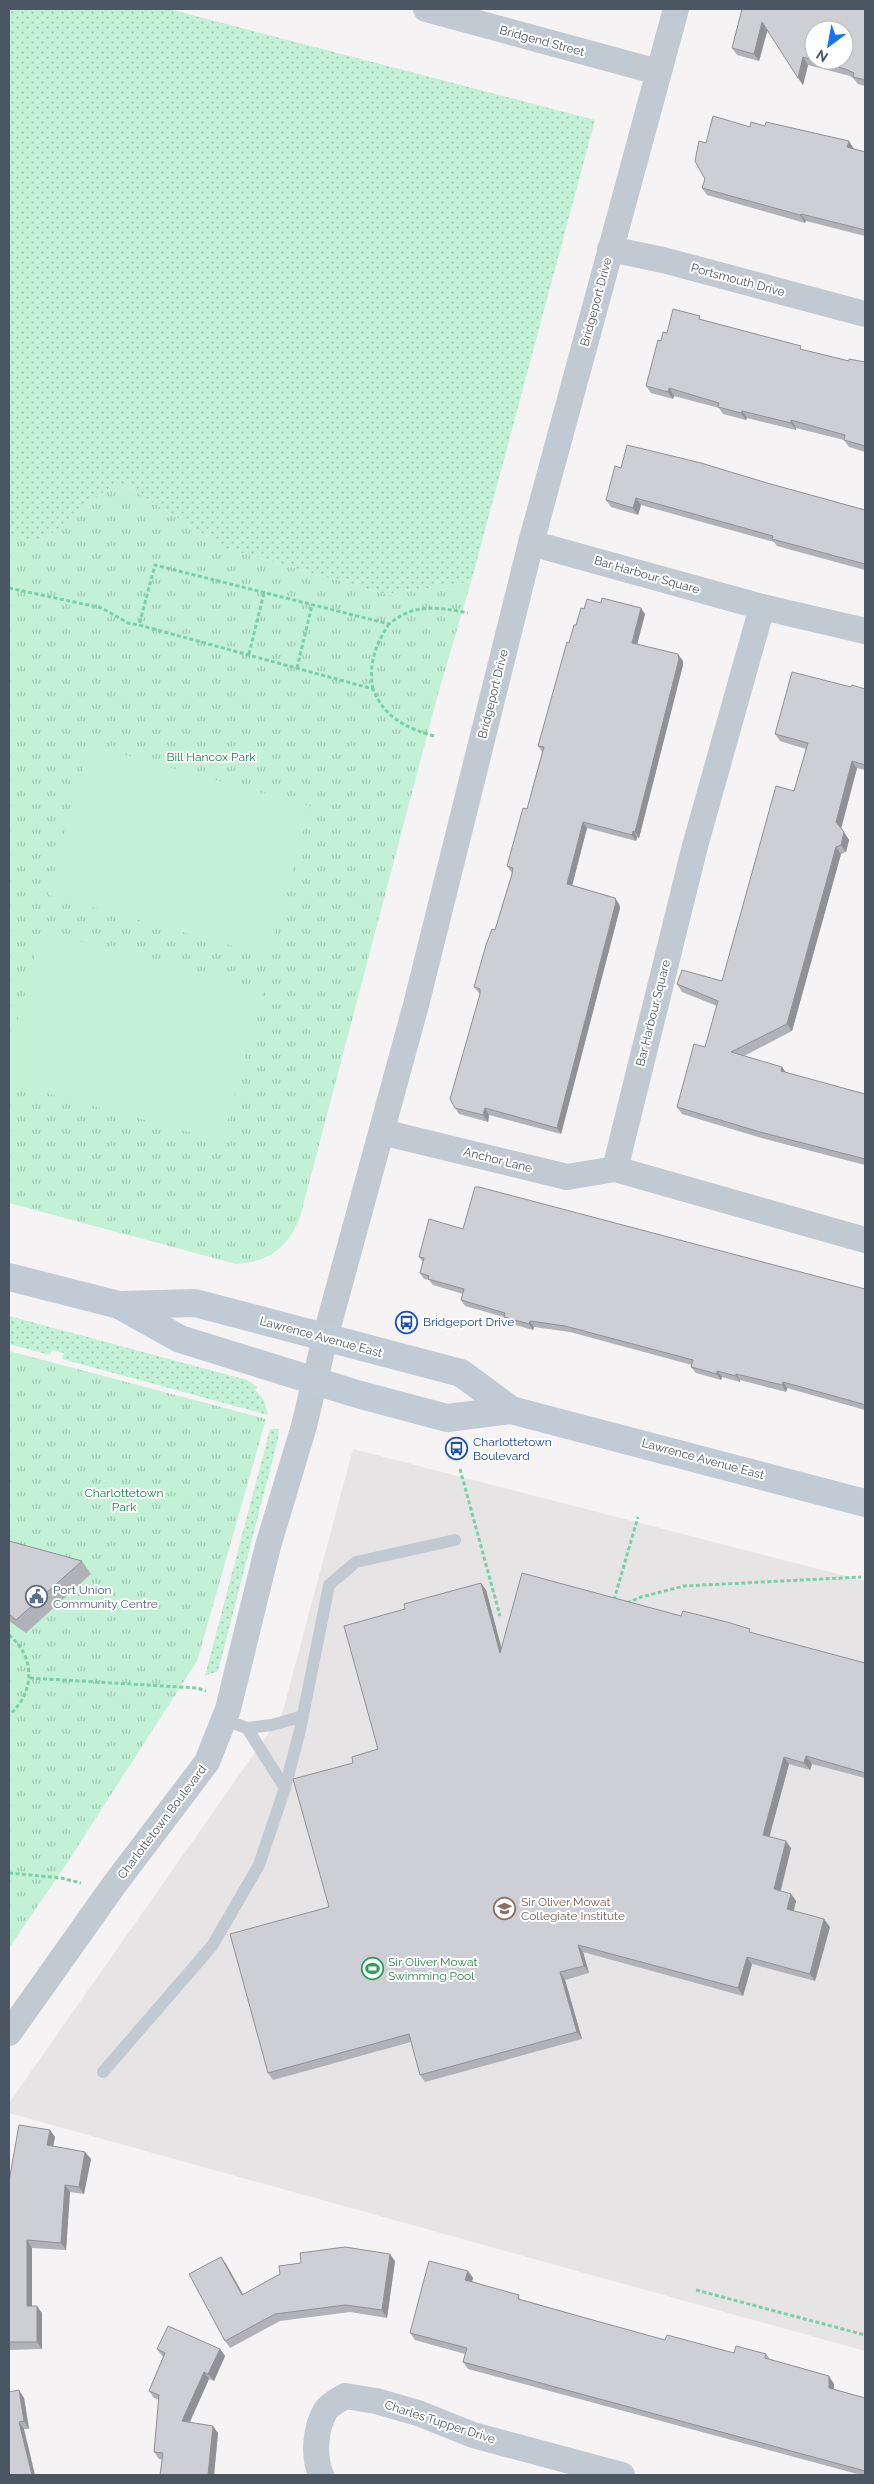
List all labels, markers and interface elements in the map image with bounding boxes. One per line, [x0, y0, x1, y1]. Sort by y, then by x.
north arrow [804, 20, 854, 70]
street label: Bridgend Street [498, 23, 586, 59]
text: N [813, 46, 831, 66]
street label: Bridgeport Drive [577, 256, 615, 348]
street label: Portsmouth Drive [690, 261, 786, 299]
street label: Bar Harbour Square [593, 553, 701, 597]
street label: Bridgeport Drive [475, 648, 511, 740]
park label: Bill Hancox Park [166, 750, 256, 764]
street label: Bar Harbour Square [633, 958, 673, 1068]
street label: Anchor Lane [462, 1145, 534, 1175]
bus stop icon: Bridgeport Drive [395, 1310, 419, 1334]
street label: Lawrence Avenue East [258, 1314, 384, 1360]
place label: Bridgeport Drive [423, 1315, 514, 1329]
place label: Charlottetown Boulevard [473, 1435, 552, 1463]
street label: Lawrence Avenue East [640, 1436, 766, 1482]
bus stop icon: Charlottetown Boulevard [445, 1437, 469, 1461]
park label: Charlottetown Park [85, 1486, 163, 1514]
place label: Port Union Community Centre [53, 1583, 158, 1611]
public building icon: Port Union Community Centre [25, 1585, 49, 1609]
street label: Charlottetown Boulevard [115, 1762, 209, 1882]
place label: Sir Oliver Mowat Collegiate Institute [521, 1895, 625, 1923]
school or university icon: Sir Oliver Mowat Collegiate Institute [493, 1897, 517, 1921]
place label: Sir Oliver Mowat Swimming Pool [388, 1955, 477, 1983]
sports icon: Sir Oliver Mowat Swimming Pool [360, 1957, 384, 1981]
street label: Charles Tupper Drive [383, 2397, 497, 2447]

